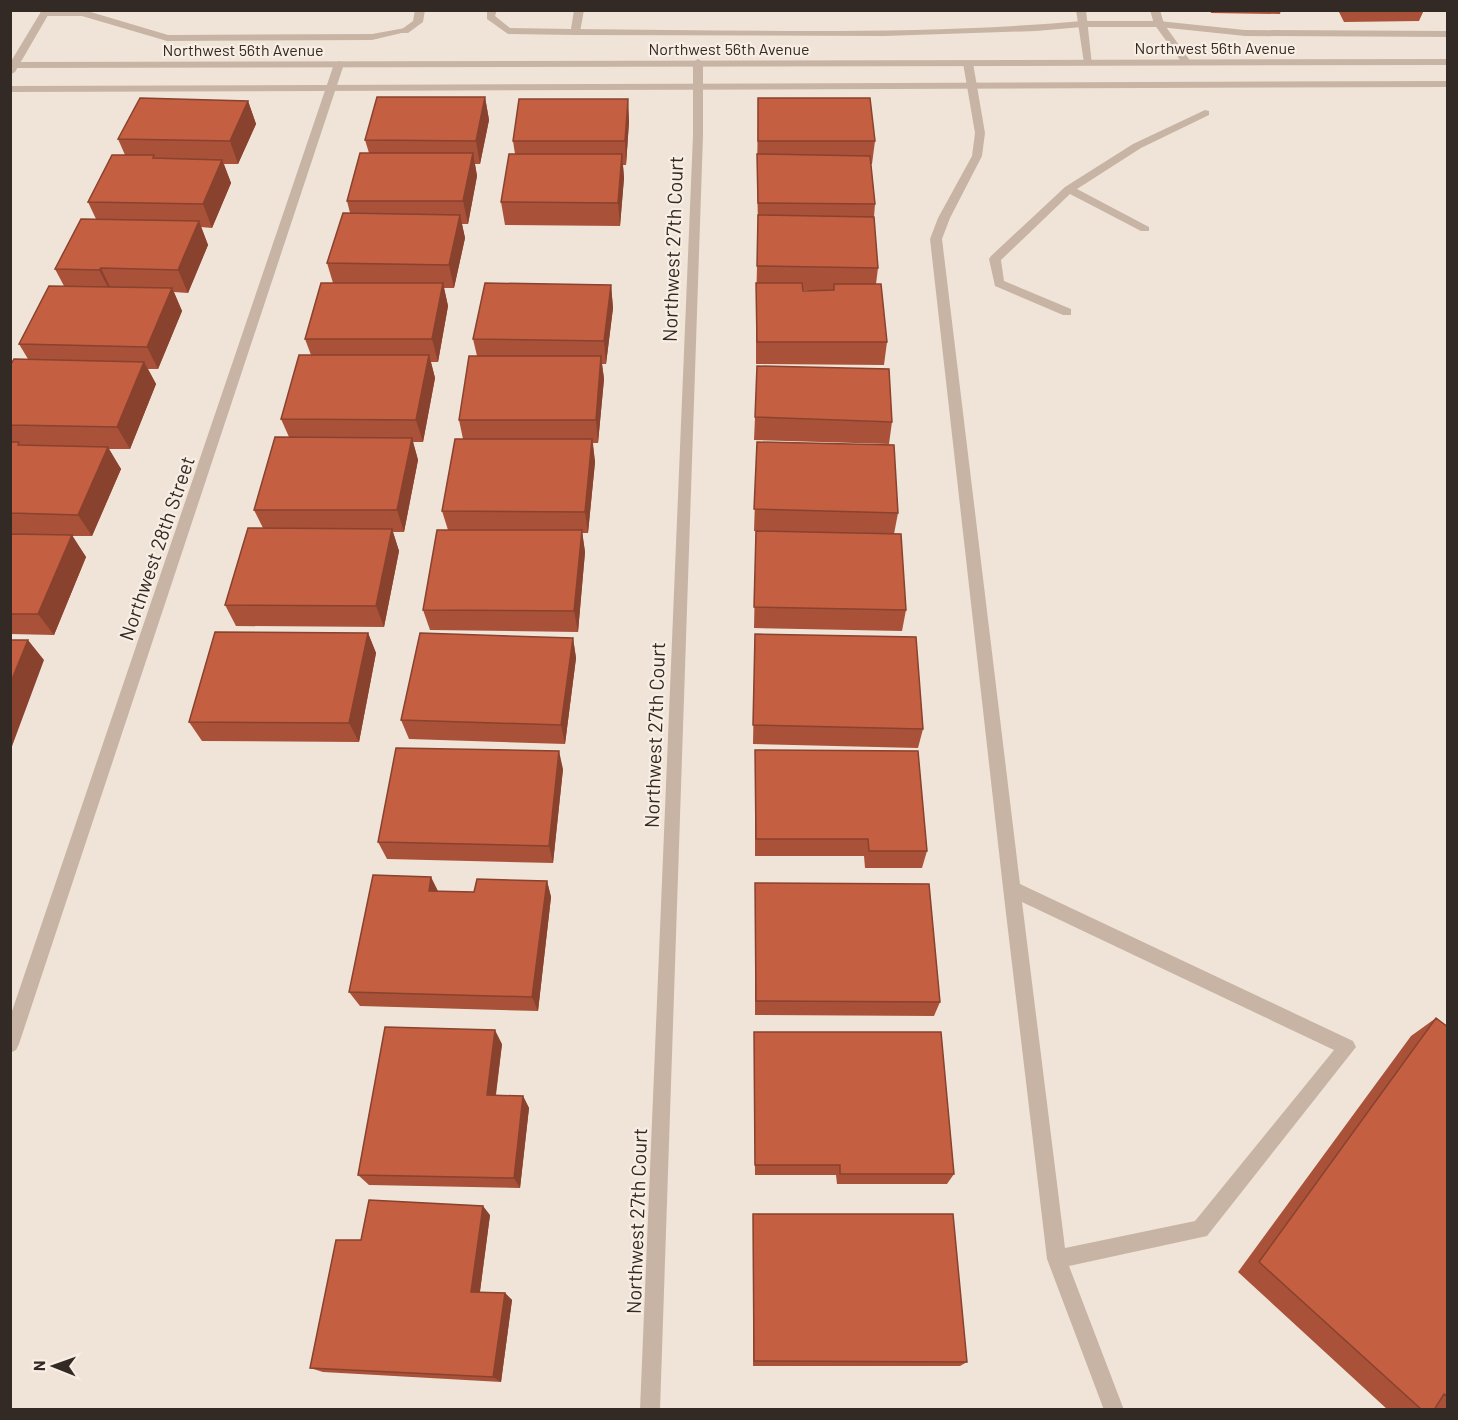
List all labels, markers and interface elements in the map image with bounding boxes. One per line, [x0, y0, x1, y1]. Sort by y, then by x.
street label: Northwest 56th Avenue [1134, 38, 1296, 57]
street label: Northwest 56th Avenue [648, 39, 810, 58]
street label: Northwest 56th Avenue [162, 40, 324, 59]
street label: Northwest 27th Court [657, 156, 687, 342]
street label: Northwest 28th Street [113, 453, 199, 643]
street label: Northwest 27th Court [639, 642, 669, 828]
street label: Northwest 27th Court [621, 1128, 651, 1314]
north arrow [24, 1336, 84, 1396]
text: N [29, 1360, 48, 1371]

